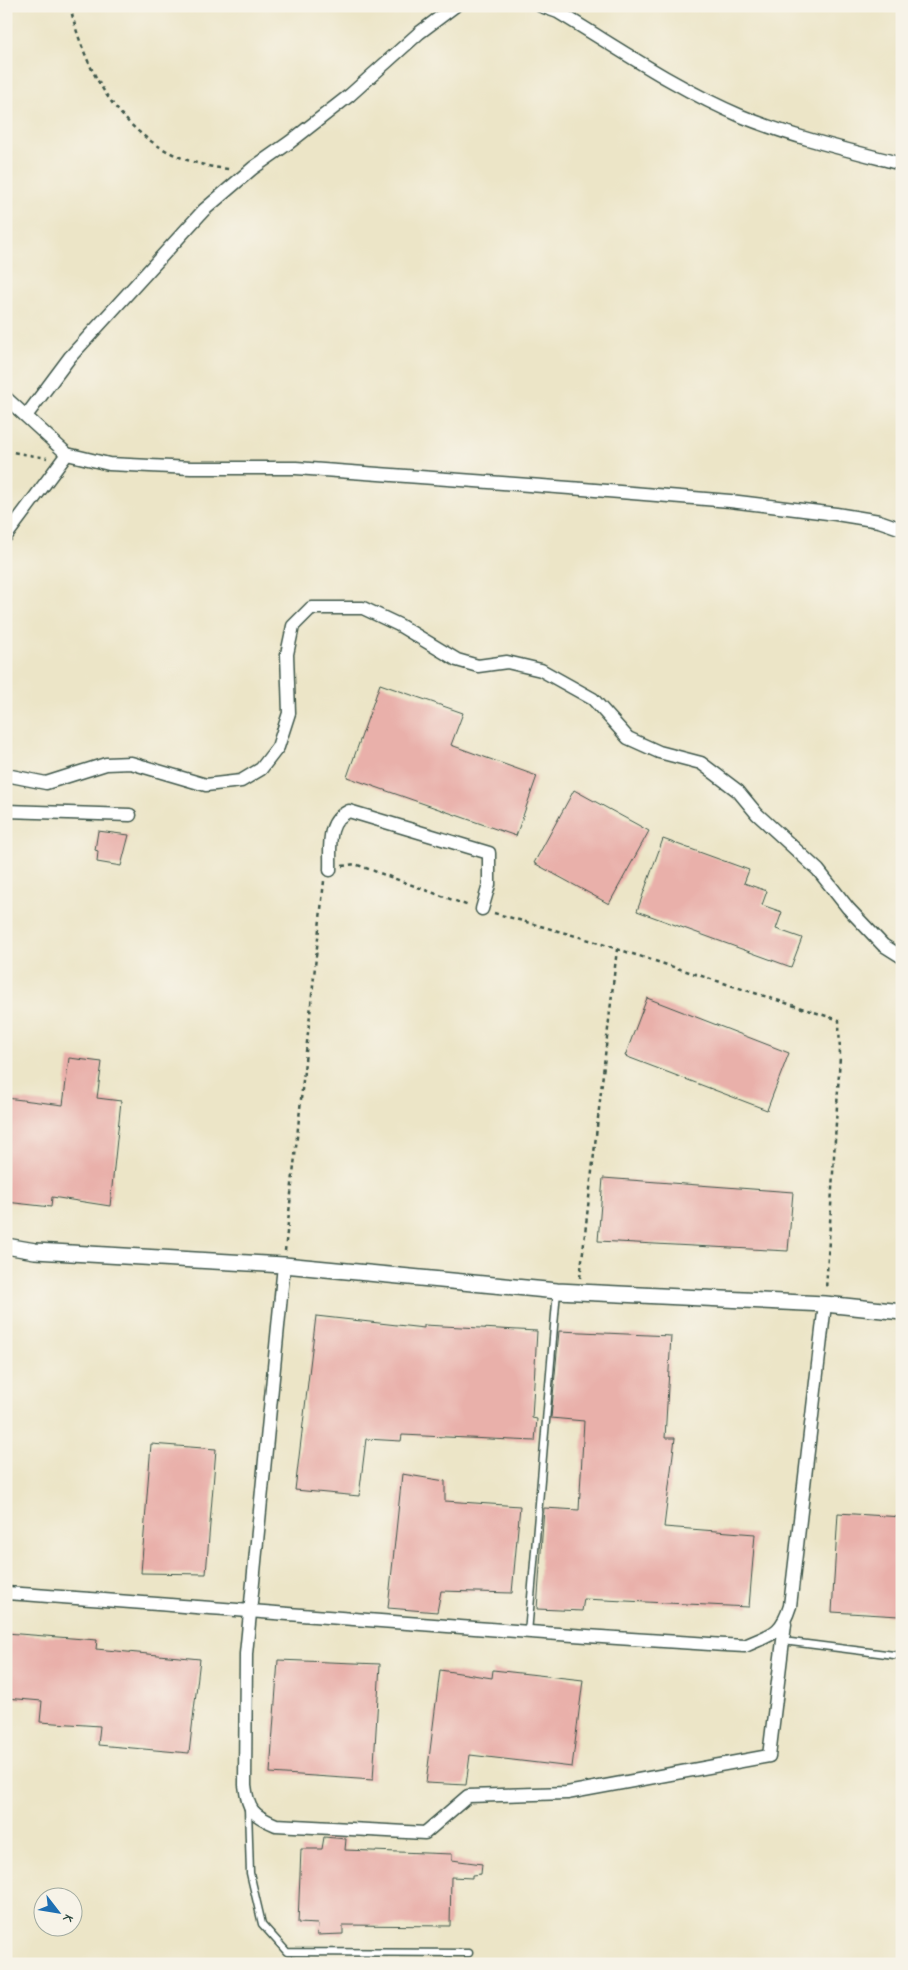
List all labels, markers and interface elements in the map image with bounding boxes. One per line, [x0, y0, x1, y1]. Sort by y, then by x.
north arrow [32, 1888, 82, 1938]
text: K [56, 1910, 79, 1927]

